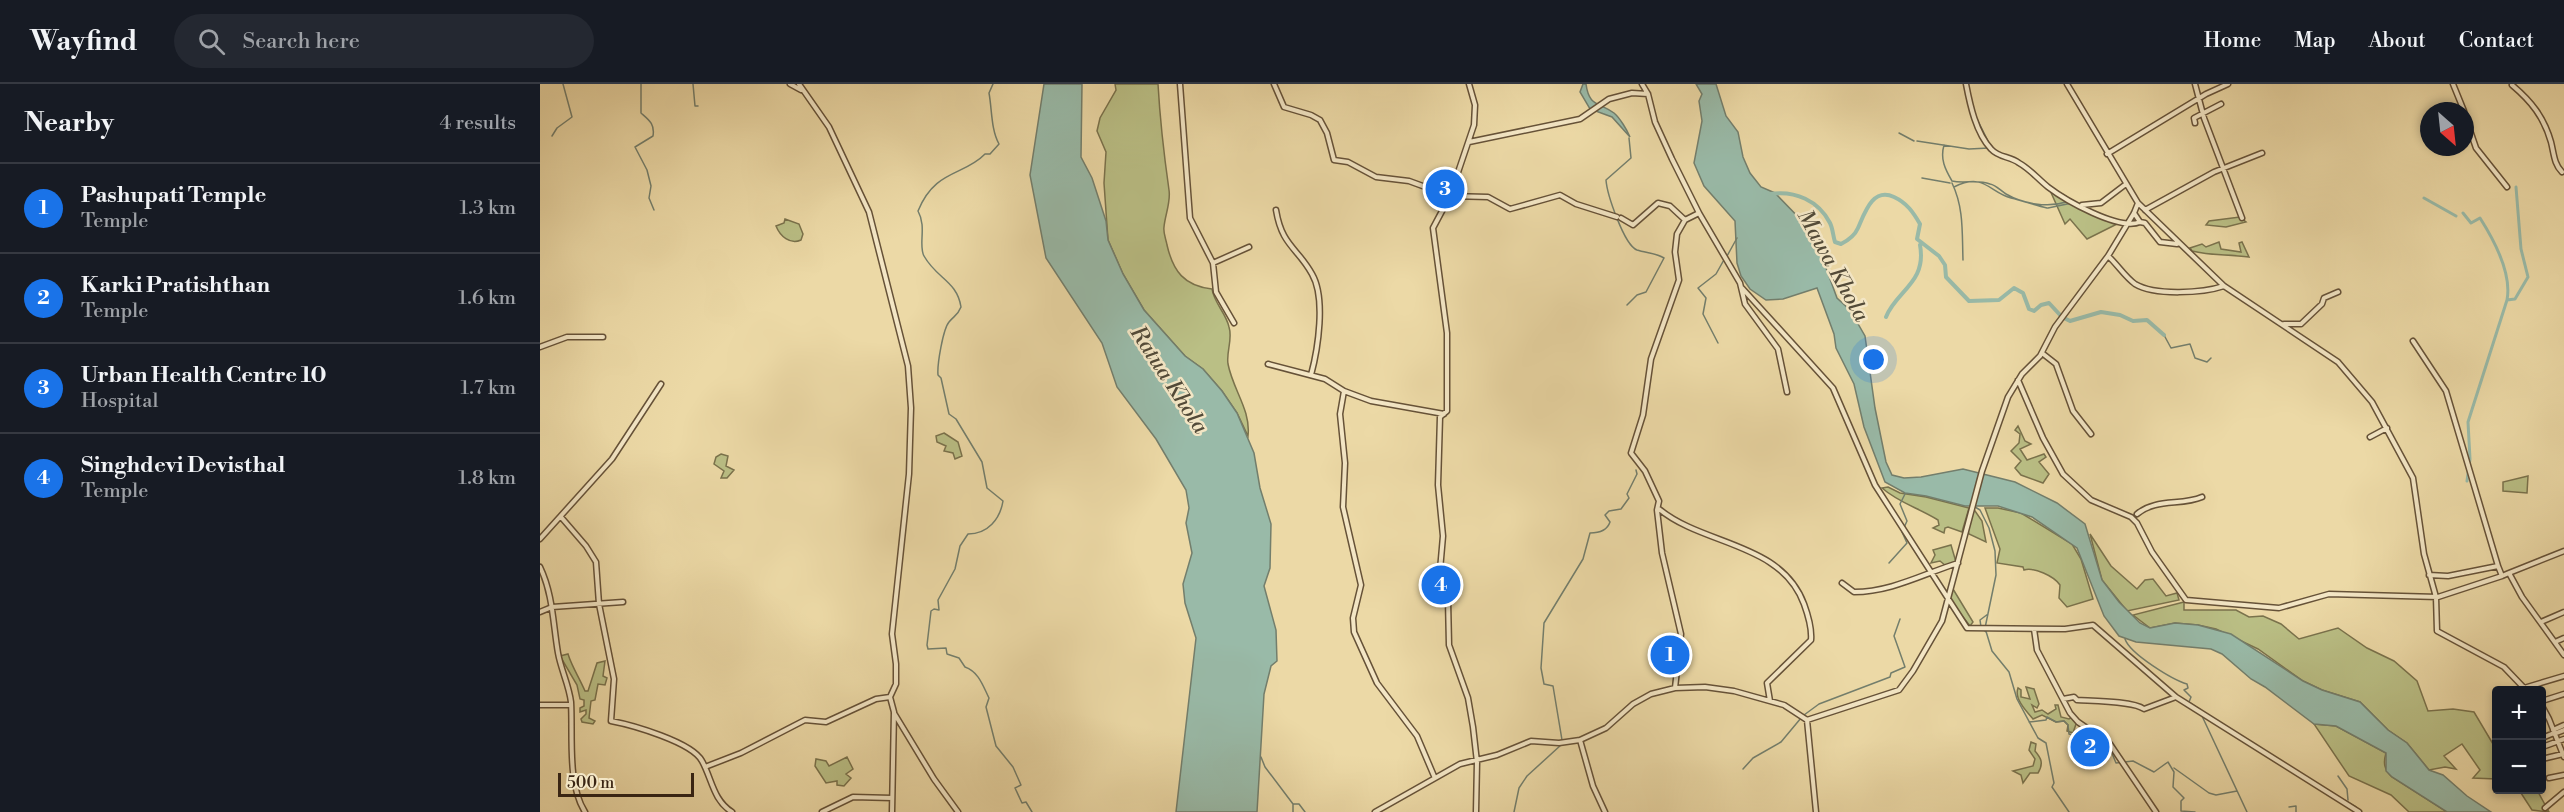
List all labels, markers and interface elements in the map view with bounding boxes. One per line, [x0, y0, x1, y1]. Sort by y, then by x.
search box [174, 14, 594, 68]
text: Wayfind [30, 24, 138, 59]
icon: search [195, 25, 228, 58]
text: Search here [243, 28, 360, 55]
text: Home [2204, 28, 2261, 54]
text: Map [2294, 28, 2336, 54]
text: About [2369, 28, 2426, 54]
text: Contact [2459, 28, 2534, 54]
north arrow [2420, 102, 2474, 156]
text: Nearby [24, 107, 114, 139]
text: 4 results [439, 111, 516, 136]
pin: 3 [1426, 166, 1464, 212]
text: Pashupati Temple [81, 182, 266, 209]
text: 1 [39, 196, 48, 221]
text: 1.3 km [459, 196, 516, 221]
water label: Mawa Khola [1791, 205, 1875, 327]
text: Temple [81, 209, 148, 234]
text: Karki Pratishthan [81, 272, 270, 299]
text: 2 [37, 286, 50, 311]
text: 1.6 km [458, 286, 516, 311]
text: Temple [81, 299, 148, 324]
water label: Ratua Khola [1123, 320, 1214, 439]
your location [1859, 345, 1888, 374]
text: Urban Health Centre 10 [81, 362, 327, 389]
text: 3 [37, 376, 50, 401]
text: 1.7 km [460, 376, 516, 401]
text: Hospital [81, 389, 158, 414]
text: Singhdevi Devisthal [81, 452, 285, 479]
text: 4 [37, 466, 50, 491]
text: 1.8 km [458, 466, 516, 491]
text: Temple [81, 479, 148, 504]
pin: 4 [1422, 562, 1460, 608]
pin: 1 [1650, 632, 1690, 678]
map controls [2492, 686, 2546, 794]
button: + [2492, 686, 2546, 740]
pin: 2 [2070, 724, 2110, 770]
button: − [2492, 740, 2546, 794]
scale bar [558, 770, 694, 798]
text: 500 m [567, 773, 614, 793]

